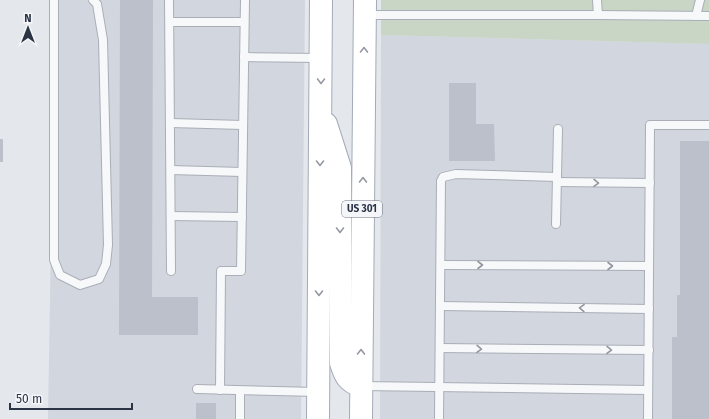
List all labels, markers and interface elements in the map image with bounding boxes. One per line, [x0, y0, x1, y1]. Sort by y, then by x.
north arrow [8, 8, 48, 48]
text: N [24, 12, 32, 25]
one-way arrow [360, 47, 368, 53]
one-way arrow [316, 78, 325, 84]
one-way arrow [316, 160, 324, 166]
one-way arrow [359, 177, 367, 183]
one-way arrow [593, 179, 599, 187]
road number: US 301 [342, 201, 382, 217]
one-way arrow [336, 227, 344, 233]
one-way arrow [477, 261, 483, 269]
one-way arrow [607, 262, 613, 270]
one-way arrow [315, 290, 323, 296]
one-way arrow [579, 304, 585, 312]
one-way arrow [476, 345, 482, 353]
one-way arrow [606, 346, 612, 354]
one-way arrow [357, 349, 365, 355]
scale bar [10, 385, 132, 411]
text: 50 m [16, 392, 42, 406]

